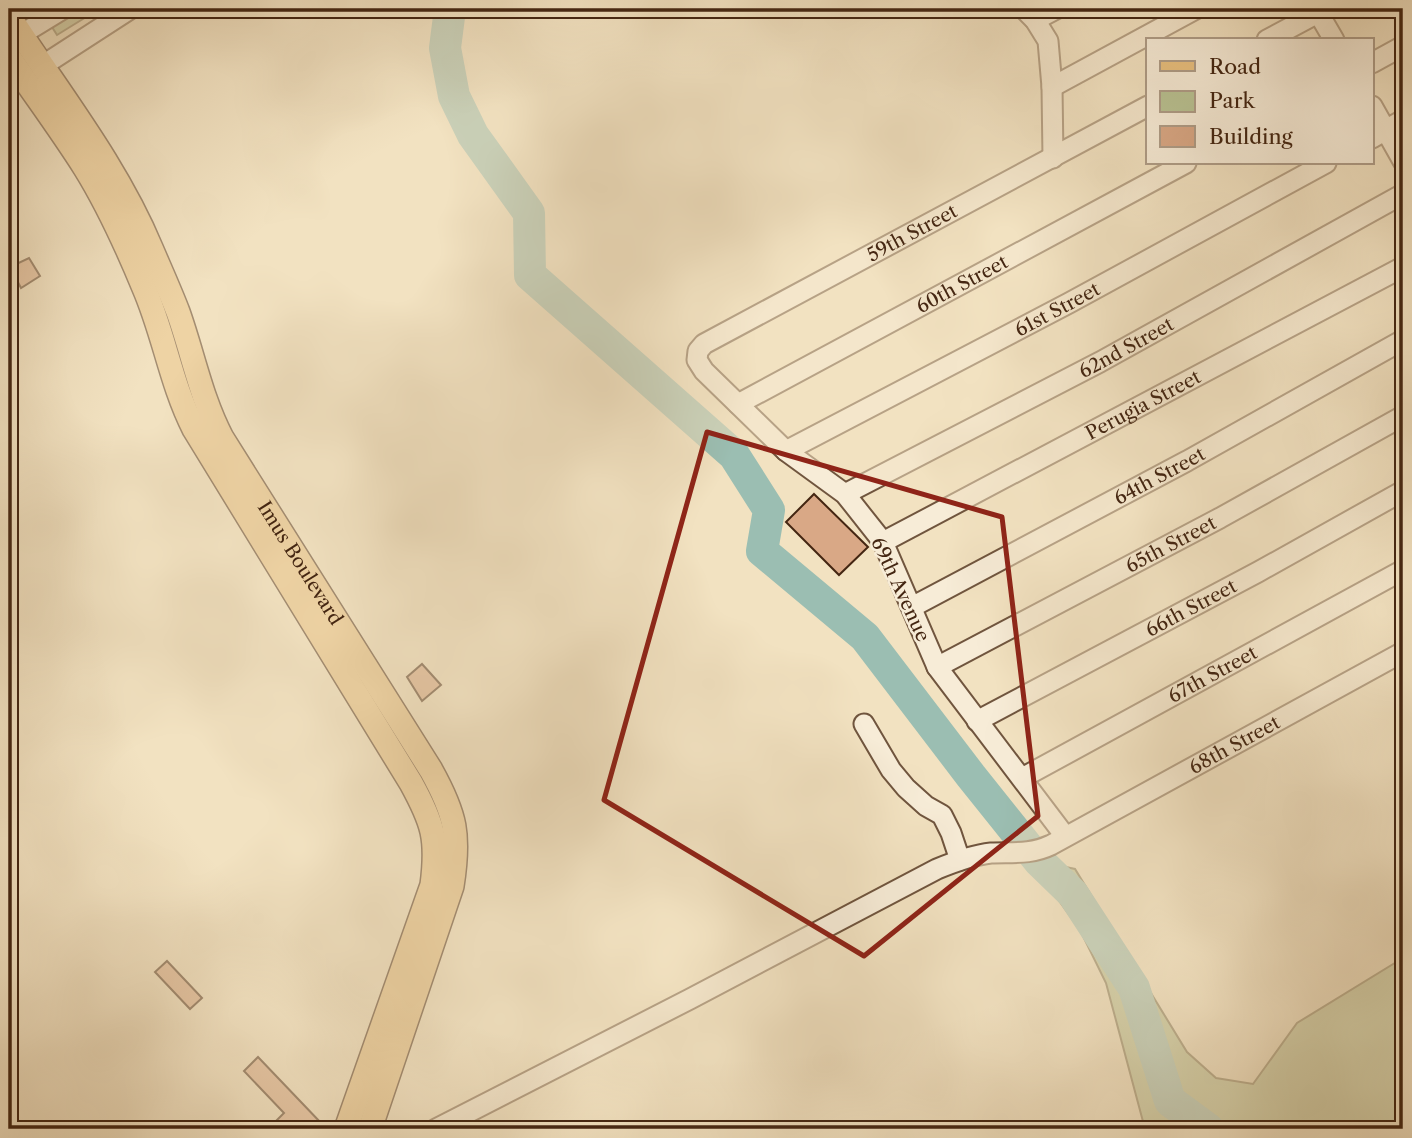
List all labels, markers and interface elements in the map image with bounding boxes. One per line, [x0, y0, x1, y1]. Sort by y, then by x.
legend [1146, 38, 1374, 164]
text: Road [1209, 54, 1261, 79]
text: Park [1209, 88, 1255, 113]
text: Building [1209, 124, 1294, 149]
street label: 59th Street [863, 199, 961, 267]
street label: 60th Street [912, 250, 1012, 318]
street label: 61st Street [1011, 277, 1104, 341]
street label: 62nd Street [1075, 312, 1178, 383]
street label: Perugia Street [1082, 365, 1205, 445]
street label: 64th Street [1110, 442, 1209, 510]
street label: Imus Boulevard [253, 497, 348, 629]
street label: 65th Street [1122, 511, 1220, 578]
street label: 69th Avenue [866, 533, 935, 645]
street label: 66th Street [1142, 574, 1241, 642]
street label: 67th Street [1164, 641, 1261, 708]
street label: 68th Street [1185, 711, 1284, 779]

